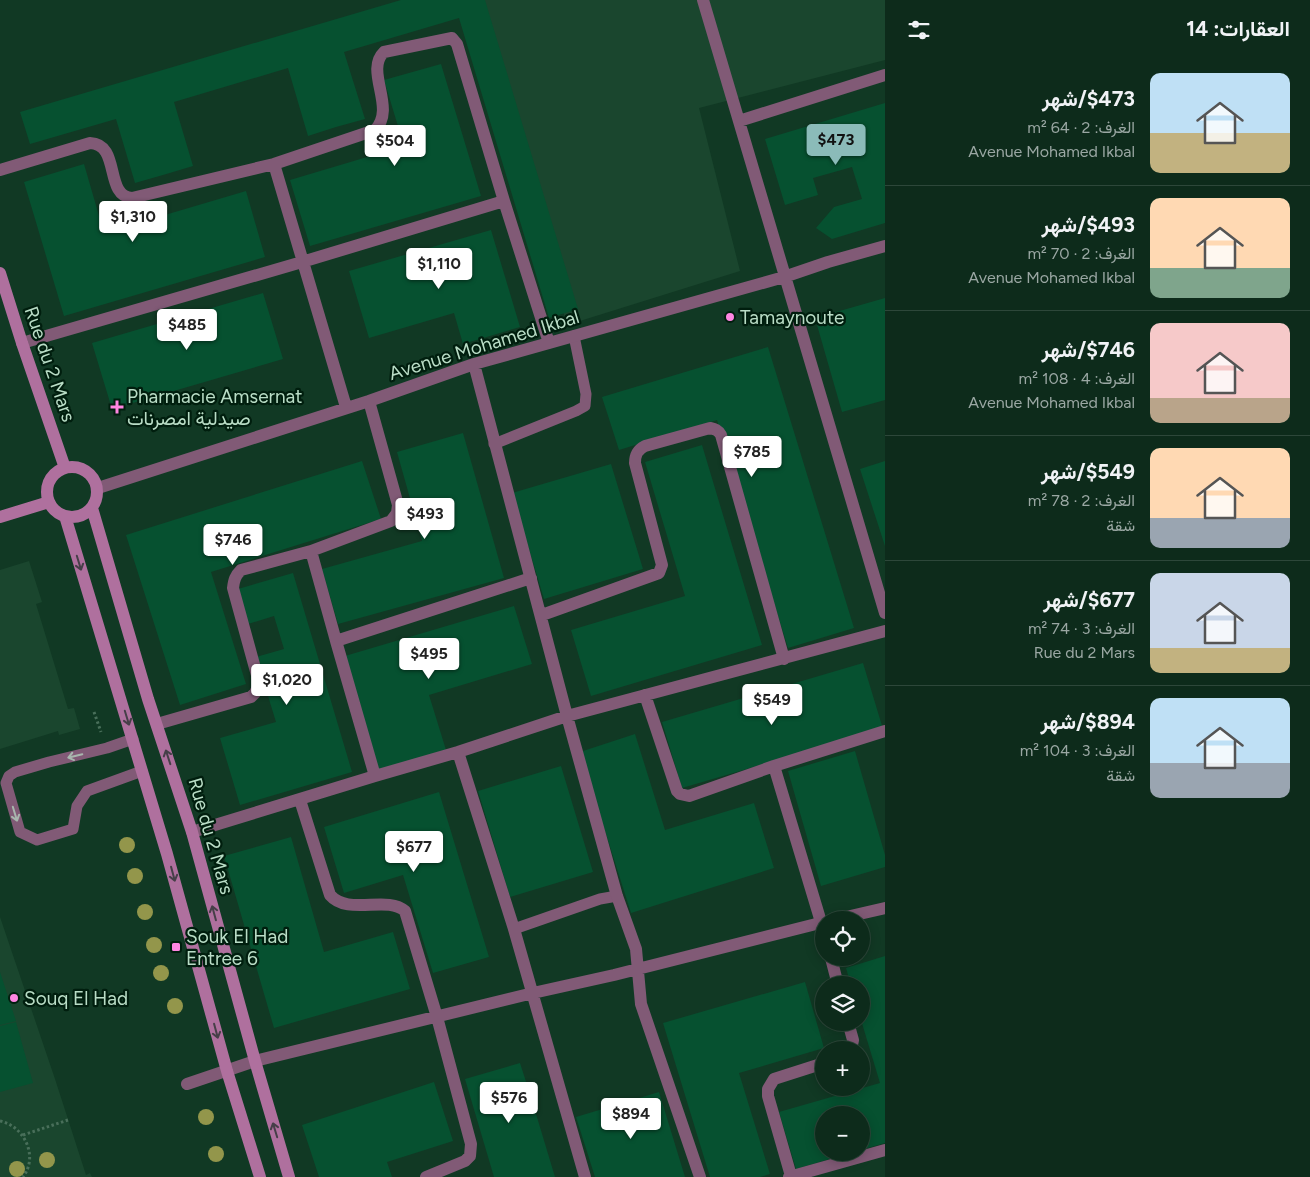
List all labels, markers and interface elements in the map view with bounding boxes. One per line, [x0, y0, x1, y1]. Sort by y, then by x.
icon: filters [905, 16, 933, 44]
text: العقارات: 14 [1186, 16, 1290, 41]
text: $473/شهر [1042, 86, 1135, 111]
icon: home [1190, 93, 1250, 153]
text: الغرف: 2 · 64 m² [1027, 118, 1135, 137]
pin: $504 [365, 124, 425, 167]
pin: $473 [806, 124, 866, 166]
text: $473 [818, 130, 854, 149]
text: $504 [376, 131, 414, 150]
text: Avenue Mohamed Ikbal [968, 142, 1135, 161]
pin: $1,310 [92, 200, 174, 243]
text: $1,310 [110, 207, 156, 226]
text: $493/شهر [1042, 212, 1135, 237]
icon: home [1190, 218, 1250, 278]
text: الغرف: 2 · 70 m² [1027, 244, 1135, 263]
pin: $1,110 [398, 248, 480, 290]
text: $1,110 [417, 254, 461, 273]
text: Avenue Mohamed Ikbal [968, 268, 1135, 287]
street label: Rue du 2 Mars [20, 303, 81, 425]
street label: Avenue Mohamed Ikbal [386, 305, 582, 385]
place label: Tamaynoute [740, 306, 844, 329]
pin: $485 [157, 308, 217, 351]
marker: Tamaynoute [724, 311, 736, 323]
text: $485 [168, 315, 206, 334]
text: $746/شهر [1042, 337, 1135, 362]
icon: home [1190, 343, 1250, 403]
text: الغرف: 4 · 108 m² [1019, 369, 1135, 388]
place label: Pharmacie Amsernat صيدلية امصرنات [127, 385, 303, 430]
text: Avenue Mohamed Ikbal [968, 393, 1135, 412]
marker: Pharmacie Amsernat صيدلية امصرنات [111, 401, 123, 413]
pin: $785 [722, 436, 782, 478]
text: $785 [734, 442, 770, 461]
text: $549/شهر [1041, 459, 1135, 484]
icon: home [1190, 468, 1250, 528]
text: الغرف: 2 · 78 m² [1028, 491, 1135, 510]
pin: $493 [395, 498, 455, 540]
text: $493 [406, 504, 444, 523]
text: شقة [1106, 516, 1135, 535]
pin: $746 [203, 524, 263, 566]
text: $746 [214, 530, 252, 549]
one-way arrow [75, 554, 85, 570]
text: $677/شهر [1043, 587, 1135, 612]
icon: home [1190, 593, 1250, 653]
text: الغرف: 3 · 74 m² [1028, 619, 1135, 638]
pin: $495 [399, 638, 459, 680]
text: Rue du 2 Mars [1034, 643, 1135, 662]
text: $495 [410, 644, 448, 663]
pin: $1,020 [246, 664, 328, 706]
text: $1,020 [262, 670, 312, 689]
pin: $549 [742, 684, 802, 726]
text: $549 [753, 690, 791, 709]
text: $894/شهر [1040, 709, 1135, 734]
one-way arrow [122, 710, 132, 726]
icon: home [1190, 718, 1250, 778]
text: الغرف: 3 · 104 m² [1020, 741, 1135, 760]
one-way arrow [163, 750, 172, 765]
one-way arrow [67, 752, 83, 761]
text: شقة [1106, 766, 1135, 785]
street label: Rue du 2 Mars [183, 775, 239, 897]
one-way arrow [11, 806, 21, 822]
pin: $677 [384, 830, 444, 873]
text: $677 [396, 837, 432, 856]
one-way arrow [168, 866, 178, 882]
one-way arrow [209, 905, 219, 921]
map controls [815, 911, 870, 1161]
button: locate [815, 911, 870, 966]
place label: Souk El Had Entree 6 [186, 925, 288, 970]
marker: Souk El Had Entree 6 [170, 941, 182, 953]
button: layers [815, 976, 870, 1031]
place label: Souq El Had [24, 987, 128, 1010]
marker: Souq El Had [8, 992, 20, 1004]
one-way arrow [211, 1022, 221, 1038]
button: + [815, 1041, 870, 1096]
pin: $576 [479, 1082, 539, 1124]
text: $576 [491, 1088, 527, 1107]
pin: $894 [601, 1098, 661, 1140]
text: $894 [612, 1104, 650, 1123]
button: − [815, 1106, 870, 1161]
one-way arrow [270, 1123, 280, 1139]

